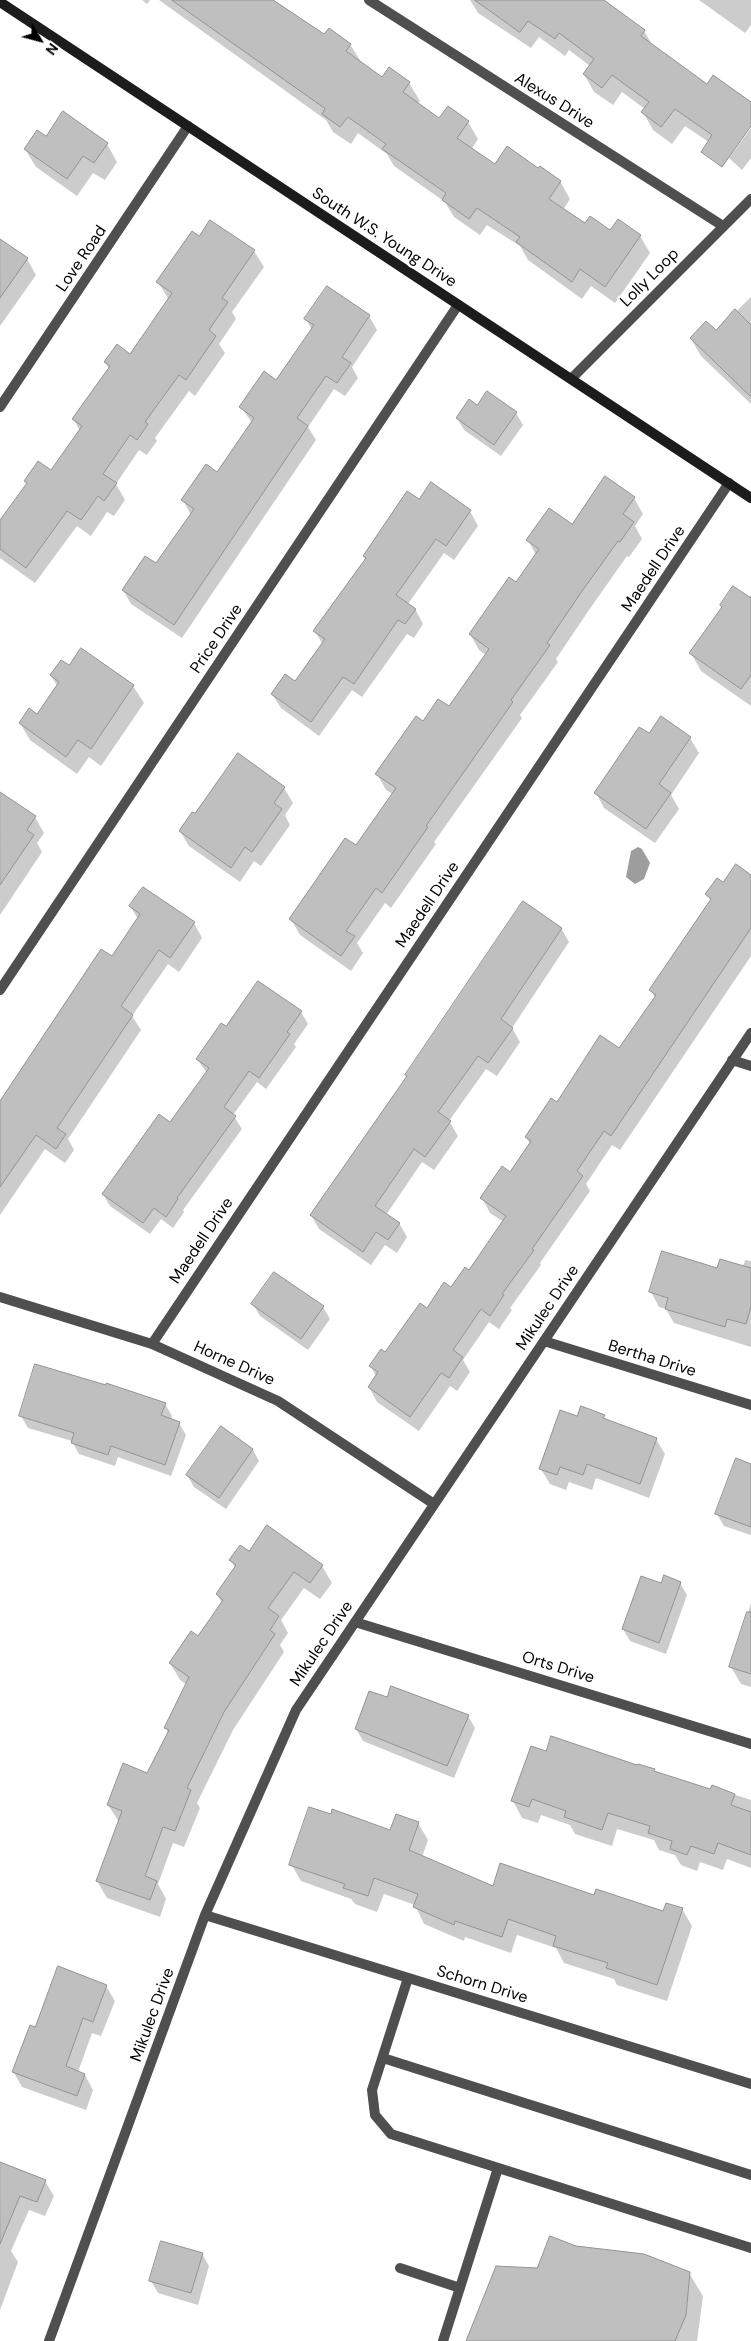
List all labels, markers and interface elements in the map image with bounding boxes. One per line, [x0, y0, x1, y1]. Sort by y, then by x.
north arrow [15, 15, 65, 65]
text: N [42, 40, 62, 59]
street label: Alexus Drive [511, 69, 597, 133]
street label: South W.S. Young Drive [308, 184, 460, 292]
street label: Love Road [53, 222, 111, 296]
street label: Lolly Loop [617, 245, 683, 311]
street label: Maedell Drive [618, 522, 690, 616]
street label: Price Drive [187, 601, 247, 677]
street label: Maedell Drive [392, 858, 464, 952]
street label: Maedell Drive [166, 1194, 238, 1288]
street label: Mikulec Drive [513, 1262, 583, 1354]
street label: Bertha Drive [606, 1337, 698, 1381]
street label: Horne Drive [190, 1338, 278, 1390]
street label: Mikulec Drive [287, 1598, 357, 1690]
street label: Orts Drive [519, 1648, 597, 1688]
street label: Schorn Drive [434, 1962, 530, 2008]
street label: Mikulec Drive [127, 1965, 179, 2065]

